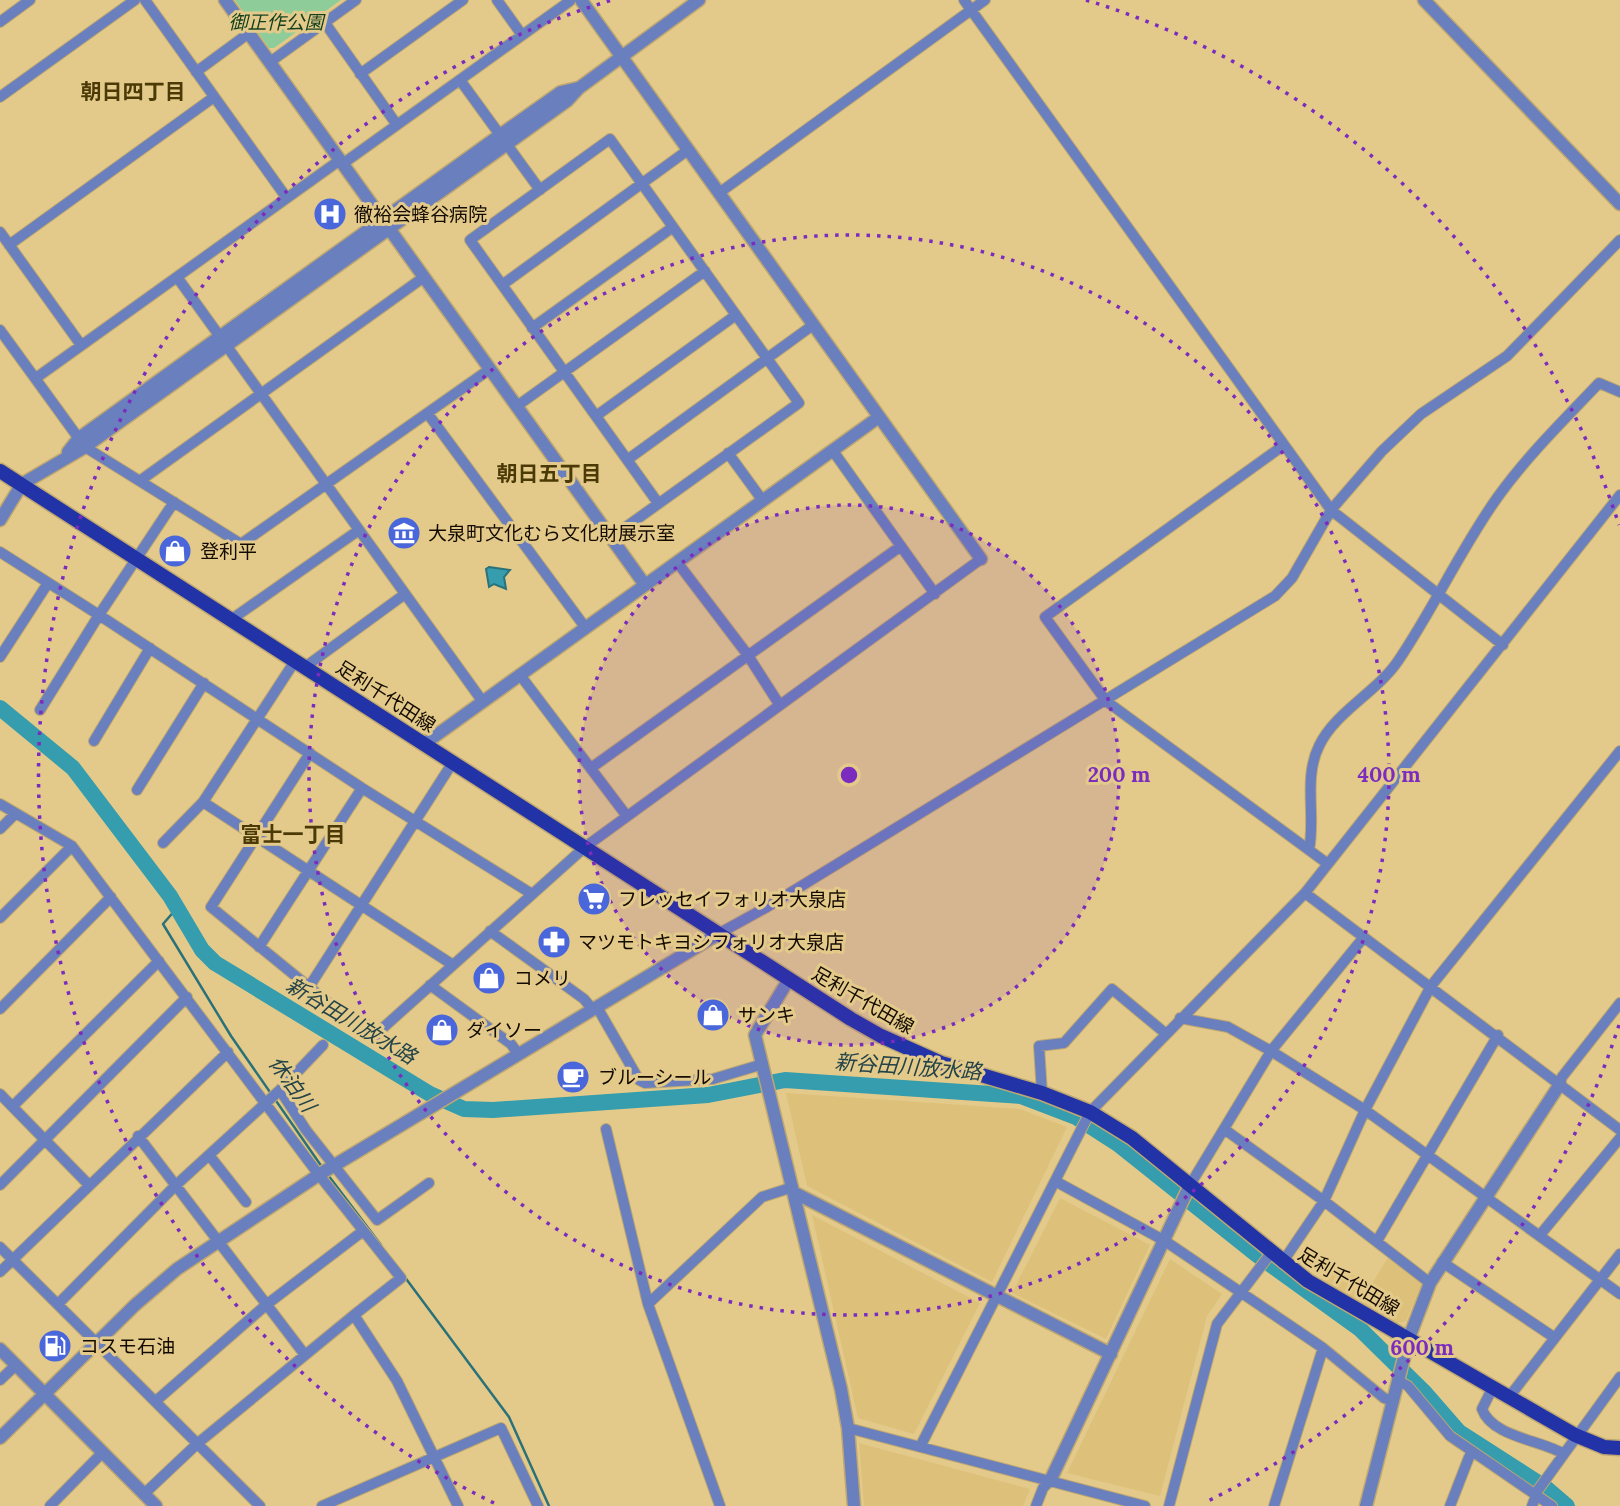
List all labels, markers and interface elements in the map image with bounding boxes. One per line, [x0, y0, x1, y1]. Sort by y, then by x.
park label: 御正作公園 [228, 10, 326, 34]
district label: 朝日四丁目 [81, 78, 186, 105]
hospital icon: 徹裕会蜂谷病院 [311, 195, 349, 233]
place label: 徹裕会蜂谷病院 [354, 202, 487, 226]
district label: 朝日五丁目 [497, 460, 602, 487]
museum icon: 大泉町文化むら文化財展示室 [385, 514, 423, 552]
place label: 大泉町文化むら文化財展示室 [428, 521, 675, 545]
shop icon: 登利平 [156, 532, 194, 570]
place label: 登利平 [200, 539, 257, 563]
street label: 足利千代田線 [332, 655, 440, 737]
text: 200 m [1088, 761, 1150, 788]
text: 400 m [1357, 761, 1421, 788]
centre of rings [837, 763, 861, 787]
district label: 富士一丁目 [241, 821, 346, 848]
supermarket icon: フレッセイフォリオ大泉店 [575, 880, 613, 918]
place label: フレッセイフォリオ大泉店 [618, 887, 846, 911]
pharmacy icon: マツモトキヨシフォリオ大泉店 [535, 923, 573, 961]
place label: マツモトキヨシフォリオ大泉店 [578, 930, 844, 954]
shop icon: コメリ [470, 959, 508, 997]
street label: 足利千代田線 [808, 961, 918, 1039]
place label: コメリ [514, 966, 571, 990]
water label: 新谷田川放水路 [281, 971, 423, 1071]
shop icon: サンキ [694, 996, 732, 1034]
place label: サンキ [738, 1003, 795, 1027]
shop icon: ダイソー [423, 1011, 461, 1049]
place label: ダイソー [466, 1018, 542, 1042]
water label: 新谷田川放水路 [834, 1048, 984, 1085]
water label: 休泊川 [263, 1050, 323, 1119]
cafe icon: ブルーシール [554, 1058, 592, 1096]
place label: ブルーシール [598, 1065, 712, 1089]
street label: 足利千代田線 [1294, 1241, 1404, 1321]
fuel station icon: コスモ石油 [36, 1327, 74, 1365]
place label: コスモ石油 [80, 1334, 175, 1358]
text: 600 m [1390, 1334, 1454, 1361]

